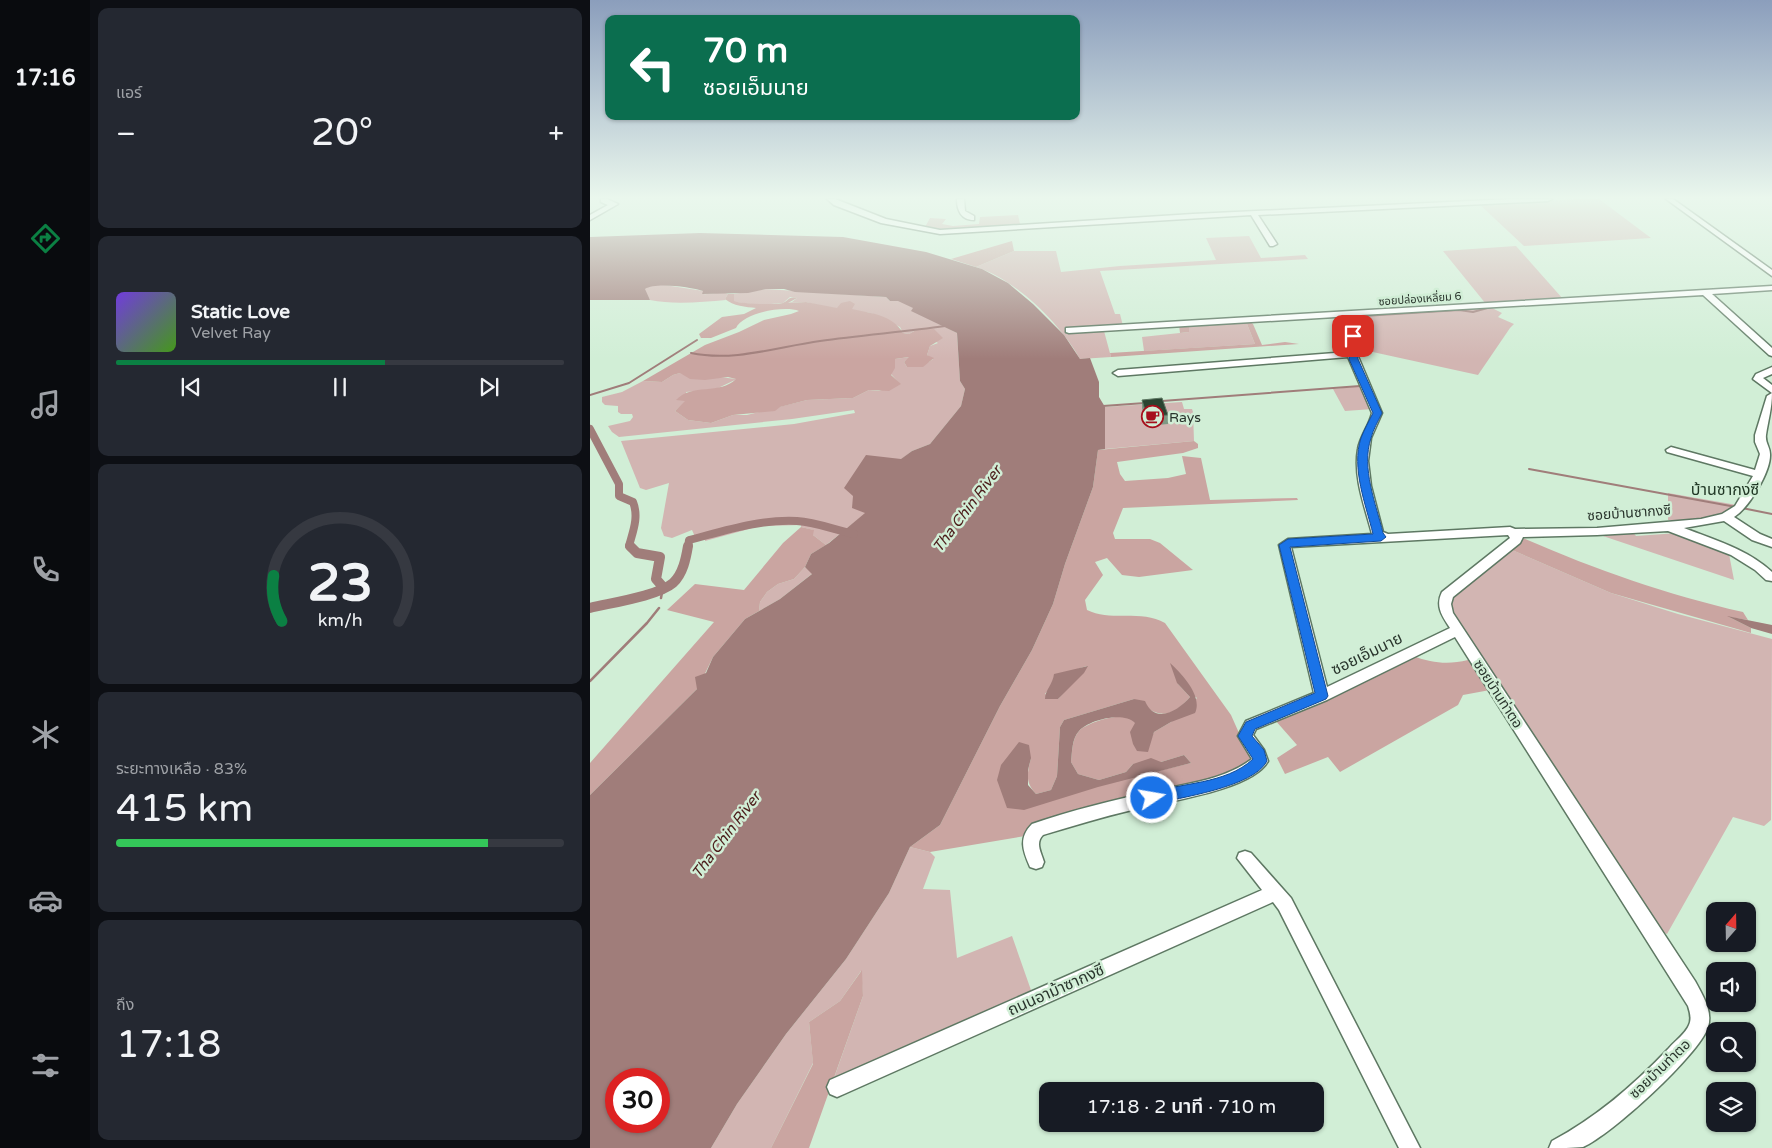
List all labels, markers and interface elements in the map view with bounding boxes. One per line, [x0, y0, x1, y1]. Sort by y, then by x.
text: 70 m [703, 30, 788, 72]
icon: left [620, 35, 685, 100]
text: 17:16 [15, 65, 75, 91]
text: ซอยเอ็มนาย [703, 75, 809, 101]
text: แอร์ [116, 83, 142, 103]
text: 20° [311, 110, 373, 156]
text: − [116, 117, 136, 151]
text: + [548, 117, 564, 151]
icon: directions [28, 221, 63, 256]
street label: ซอยปล่องเหลี่ยม 6 [1378, 288, 1462, 308]
text: Static Love [191, 301, 290, 323]
pin [1332, 315, 1374, 357]
icon: arrive [1339, 322, 1367, 350]
text: Velvet Ray [191, 323, 271, 343]
icon: previous [177, 373, 205, 401]
icon: pause [326, 373, 354, 401]
icon: next [475, 373, 503, 401]
icon: music [28, 387, 63, 422]
cafe icon: Rays [1141, 405, 1165, 429]
place label: Rays [1169, 409, 1201, 426]
water label: Tha Chin River [929, 461, 1007, 556]
district label: บ้านซากงซี [1691, 480, 1759, 500]
street label: ซอยบ้านซากงซี [1586, 502, 1672, 524]
icon: phone [28, 552, 63, 587]
text: 23 [307, 552, 373, 615]
text: km/h [318, 610, 362, 631]
street label: ซอยเอ็มนาย [1328, 628, 1406, 680]
street label: ซอยบ้านท่าตอ [1470, 657, 1526, 731]
icon: climate [28, 717, 63, 752]
text: ระยะทางเหลือ · 83% [116, 759, 247, 779]
position arrow [1125, 771, 1177, 823]
text: 415 km [116, 786, 253, 832]
water label: Tha Chin River [688, 787, 766, 882]
icon: car [28, 883, 63, 918]
north arrow [1706, 902, 1756, 952]
map controls [1706, 902, 1756, 1132]
street label: ถนนอาม้าซากงซี [1005, 960, 1107, 1020]
button: sound [1706, 962, 1756, 1012]
text: ถึง [116, 995, 134, 1015]
text: 17:18 [116, 1022, 221, 1068]
button: search [1706, 1022, 1756, 1072]
street label: ซอยบ้านท่าตอ [1626, 1036, 1694, 1102]
icon: filters [28, 1048, 63, 1083]
speed limit sign: 30 [605, 1068, 670, 1133]
button: layers [1706, 1082, 1756, 1132]
text: 17:18 · 2 นาที · 710 m [1087, 1096, 1276, 1118]

